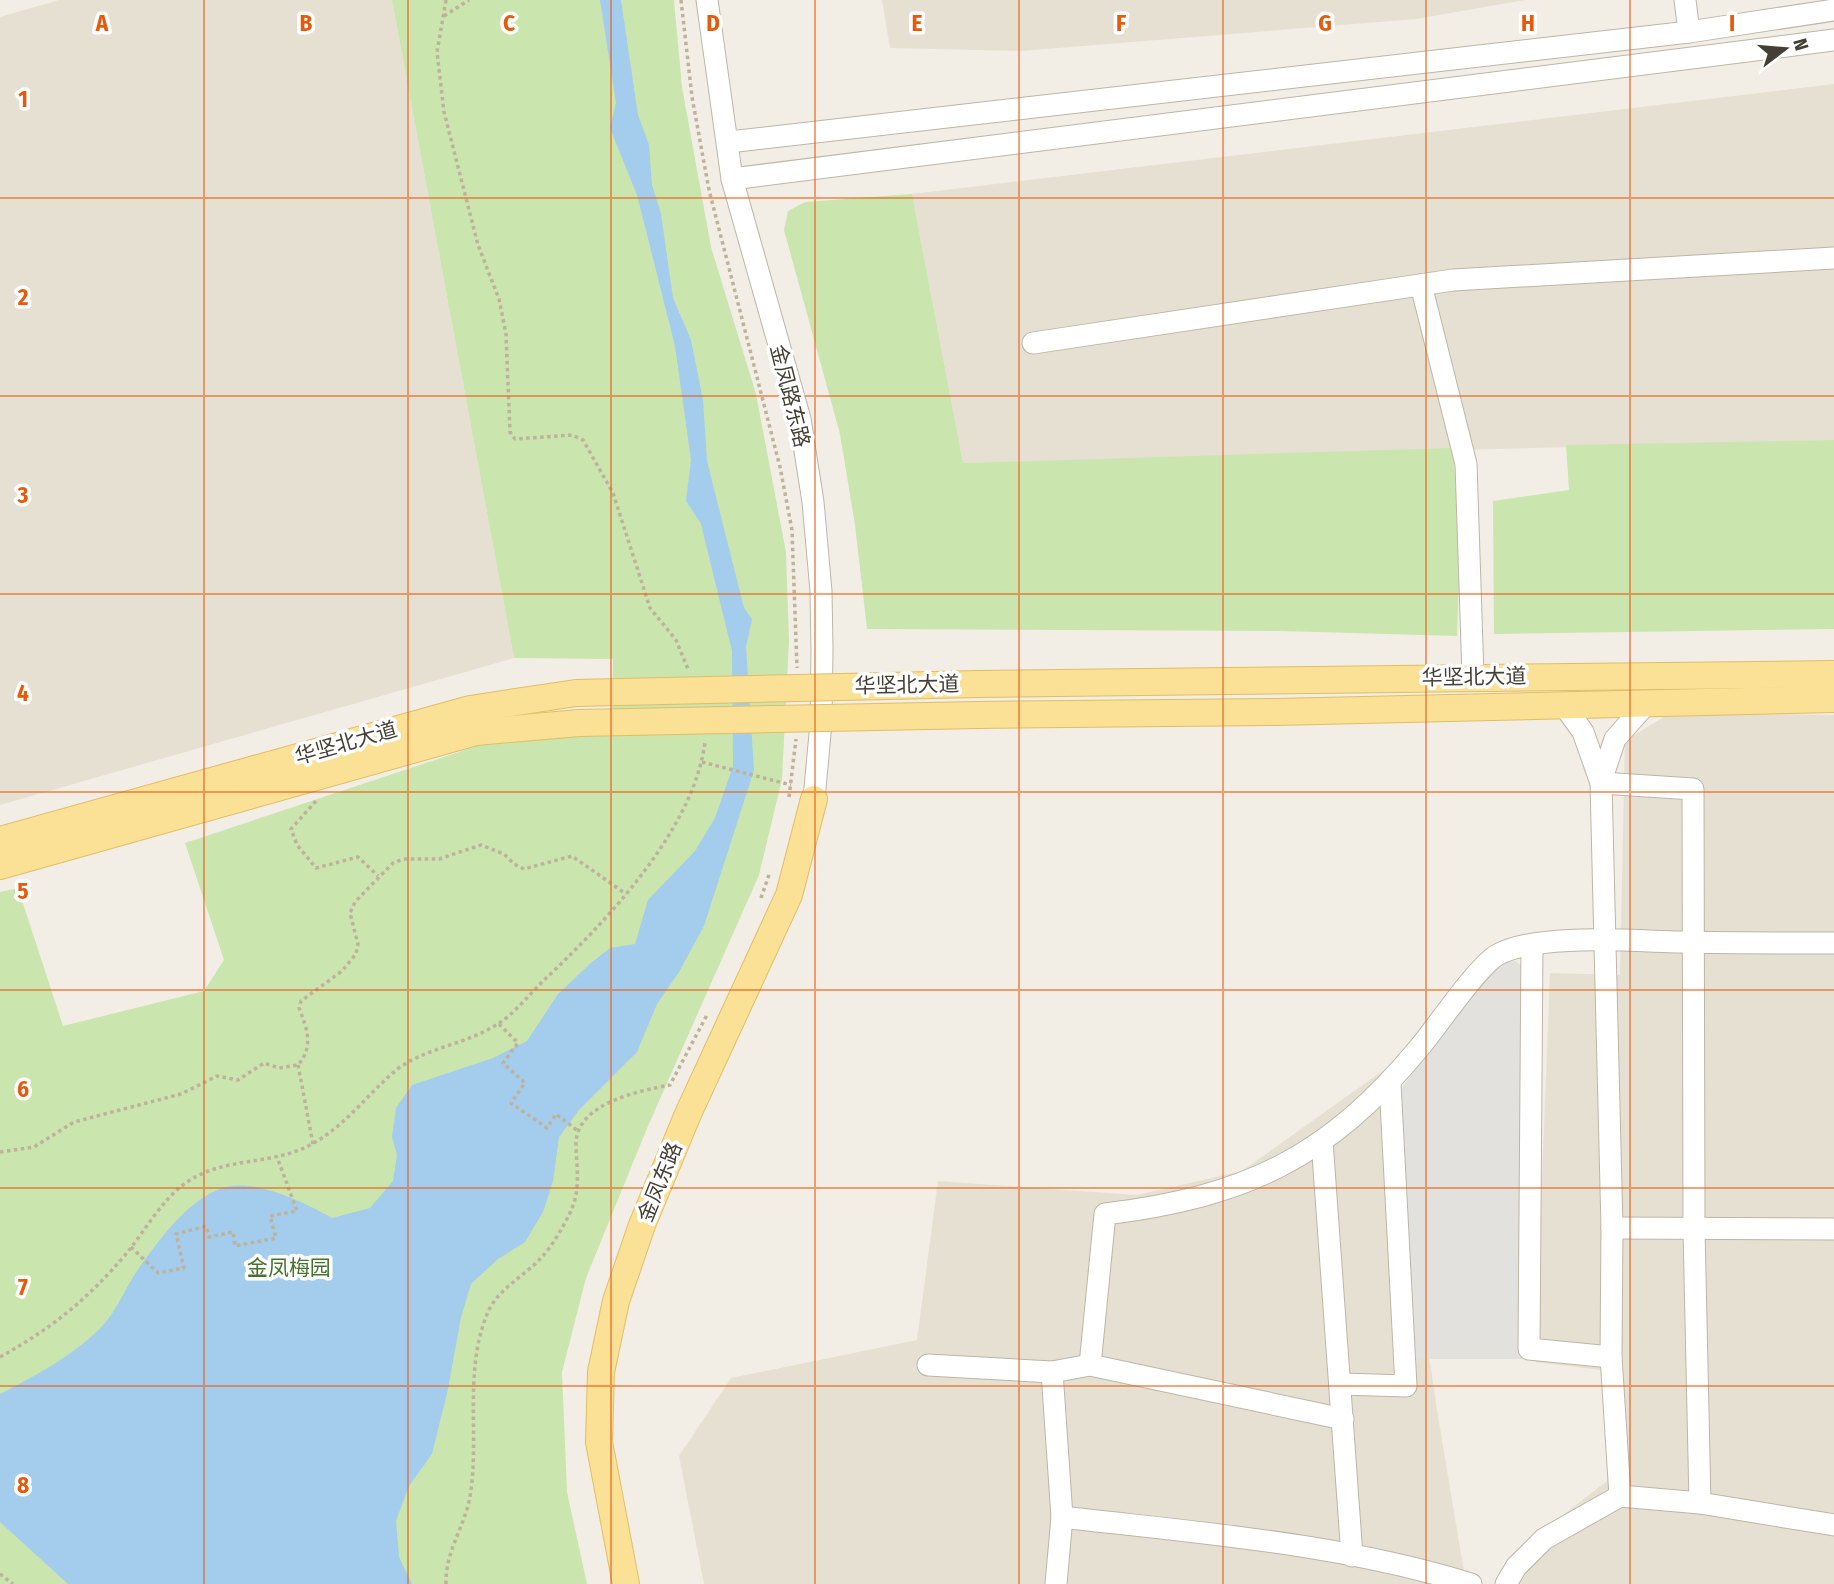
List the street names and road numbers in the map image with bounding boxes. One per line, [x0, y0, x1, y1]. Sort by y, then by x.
street label: 金凤路东路 [765, 342, 815, 450]
street label: 华坚北大道 [1421, 663, 1527, 691]
street label: 华坚北大道 [854, 671, 960, 699]
street label: 华坚北大道 [292, 716, 400, 770]
street label: 金凤东路 [632, 1138, 688, 1226]

